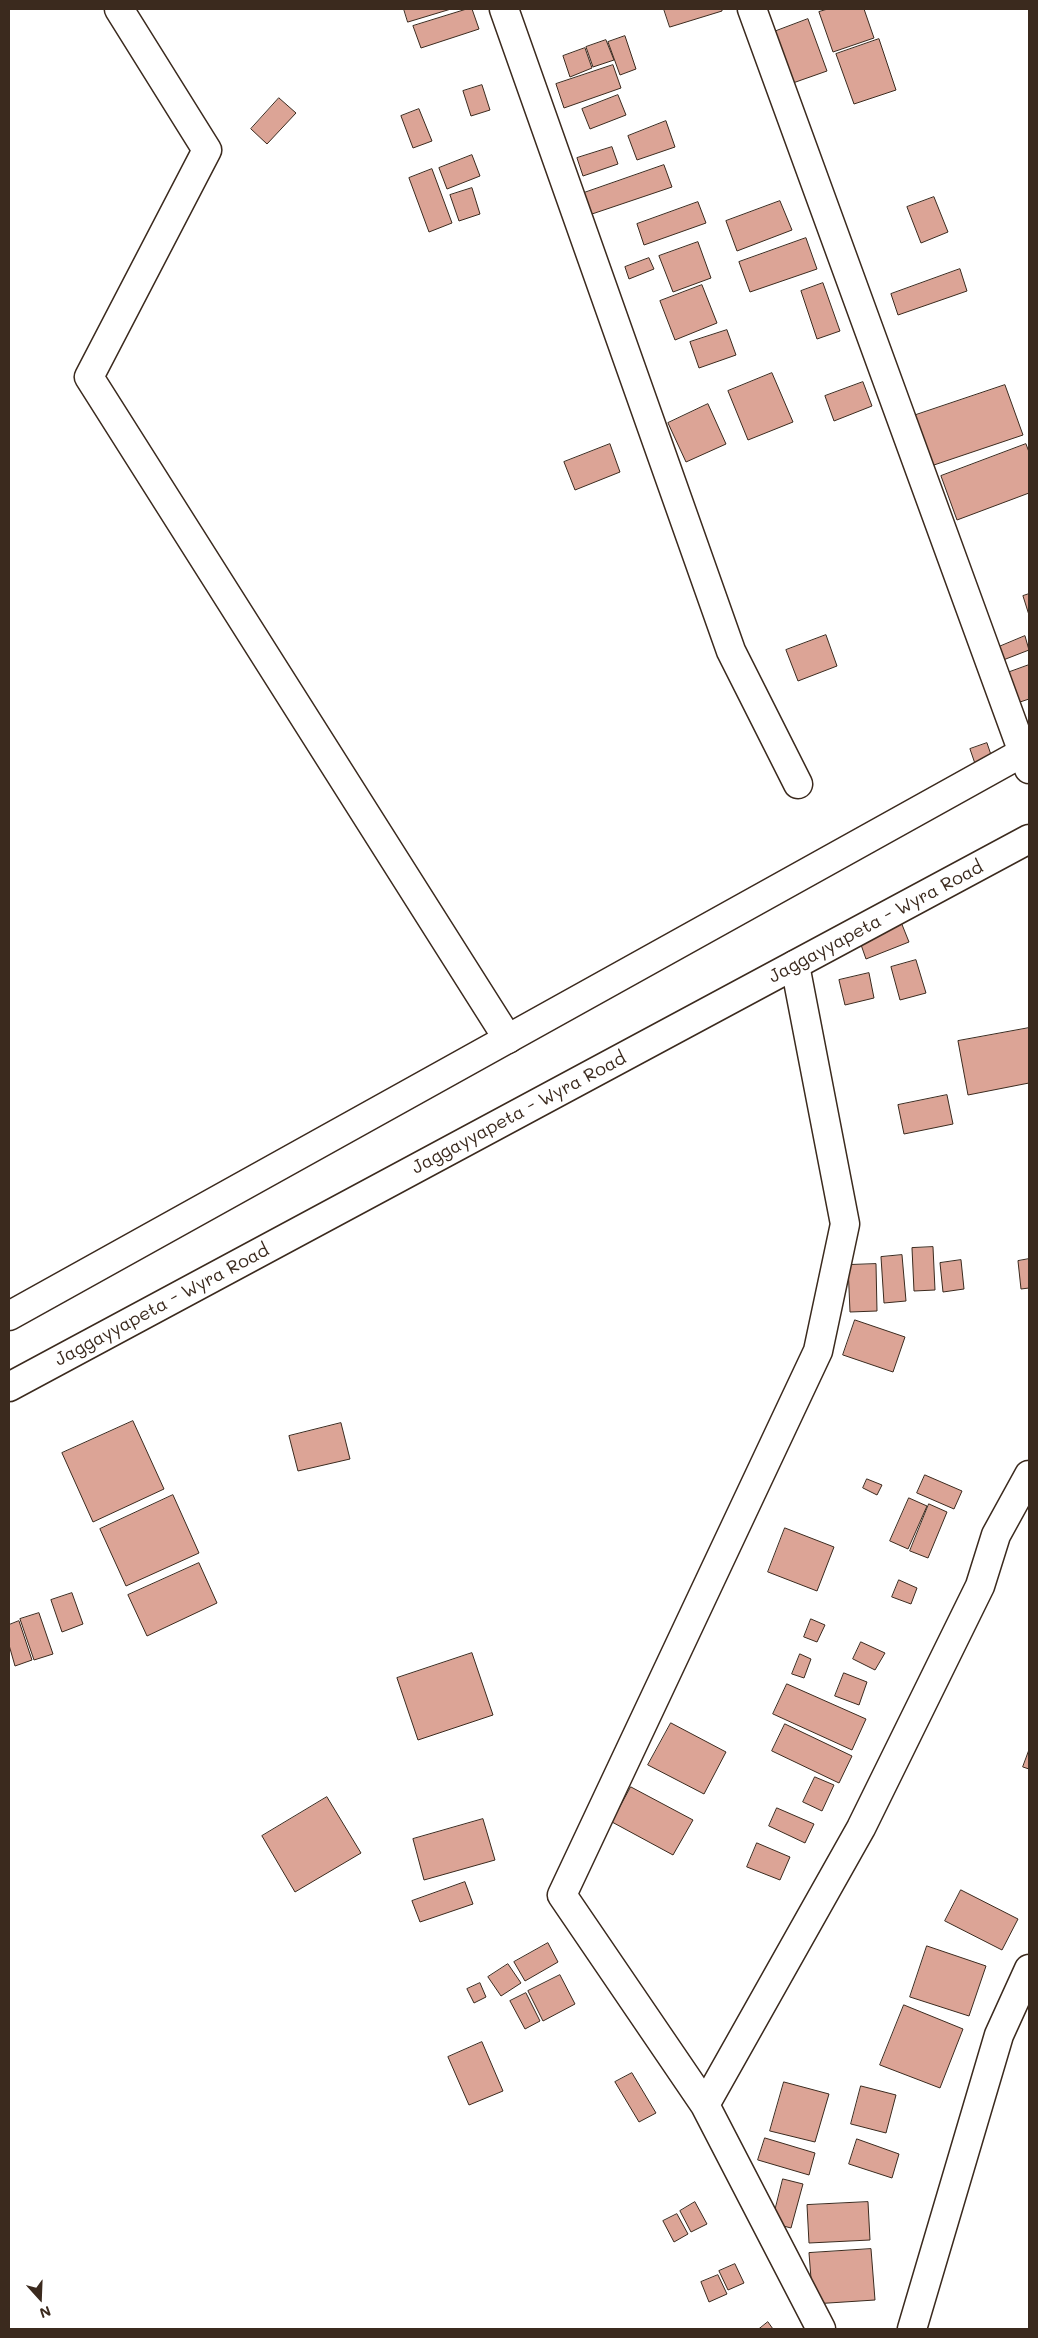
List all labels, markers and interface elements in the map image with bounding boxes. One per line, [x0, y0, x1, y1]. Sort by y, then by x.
street label: Jaggayyapeta - Wyra Road [765, 856, 987, 988]
street label: Jaggayyapeta - Wyra Road [408, 1047, 630, 1179]
street label: Jaggayyapeta - Wyra Road [51, 1239, 273, 1371]
north arrow [15, 2273, 65, 2323]
text: N [37, 2302, 54, 2323]

